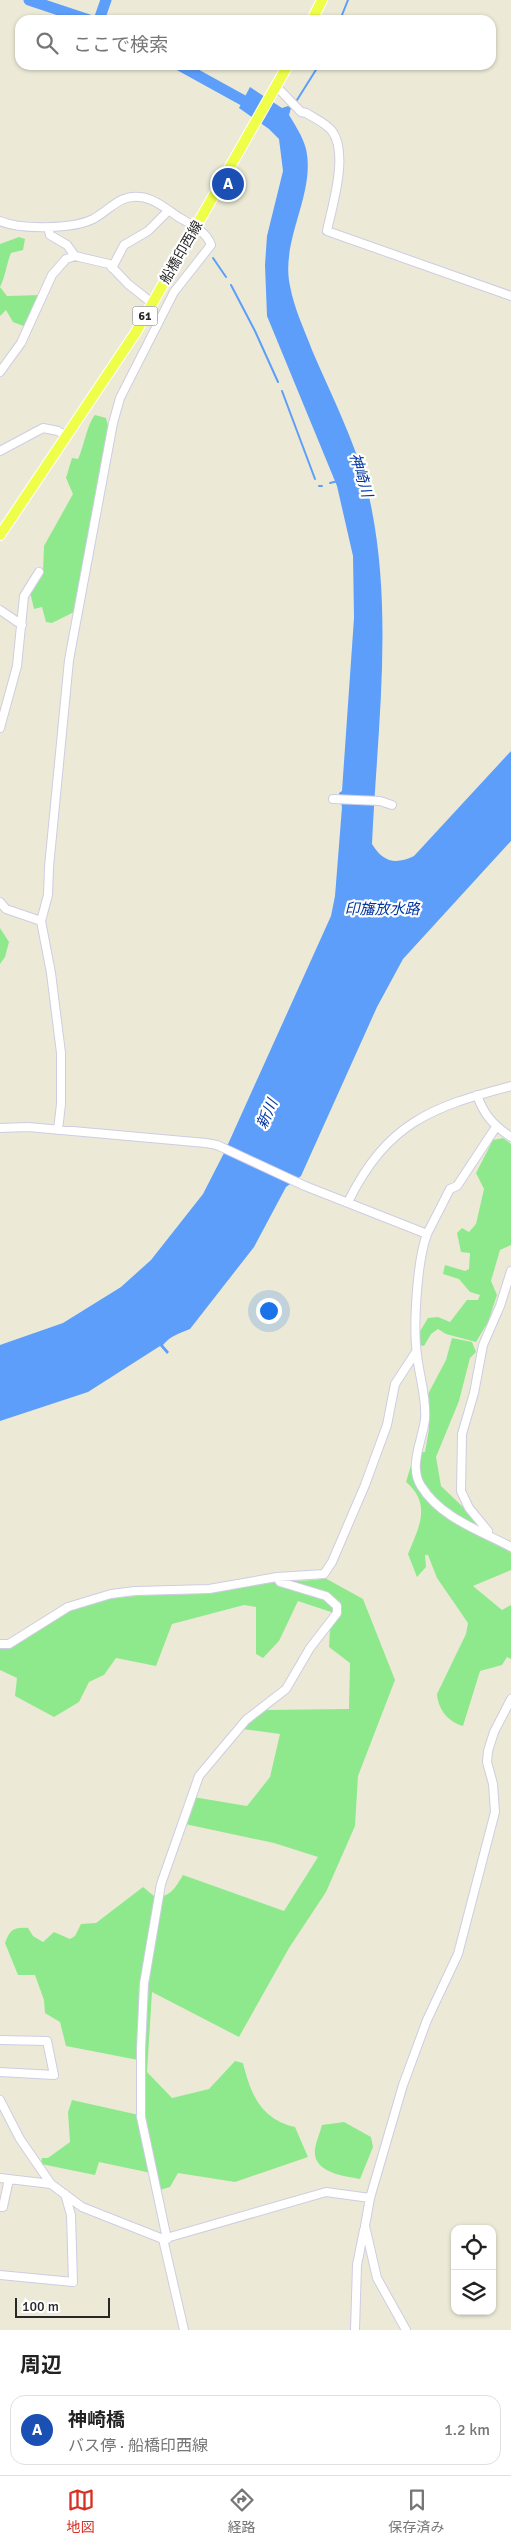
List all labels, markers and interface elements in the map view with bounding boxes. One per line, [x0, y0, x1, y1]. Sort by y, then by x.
search box [15, 15, 496, 70]
icon: search [33, 29, 61, 57]
text: ここで検索 [73, 33, 168, 57]
pin: A [212, 165, 244, 203]
street label: 船橋印西線 [157, 218, 206, 287]
road number: 61 [132, 306, 158, 326]
water label: 神崎川 [346, 451, 377, 501]
water label: 印旛放水路 [344, 900, 421, 918]
water label: 新川 [253, 1095, 282, 1131]
your location [256, 1298, 282, 1324]
map controls [451, 2225, 496, 2315]
button: locate [451, 2225, 496, 2270]
button: layers [451, 2270, 496, 2315]
scale bar [15, 2295, 110, 2318]
text: 100 m [22, 2298, 59, 2315]
text: 周辺 [20, 2352, 62, 2378]
text: 神崎橋 [68, 2408, 125, 2432]
text: A [32, 2420, 42, 2440]
text: 1.2 km [444, 2420, 490, 2440]
text: バス停 · 船橋印西線 [68, 2436, 208, 2456]
tab: 地図 [67, 2486, 95, 2536]
tab: 経路 [228, 2486, 256, 2536]
tab: 保存済み [389, 2486, 445, 2536]

